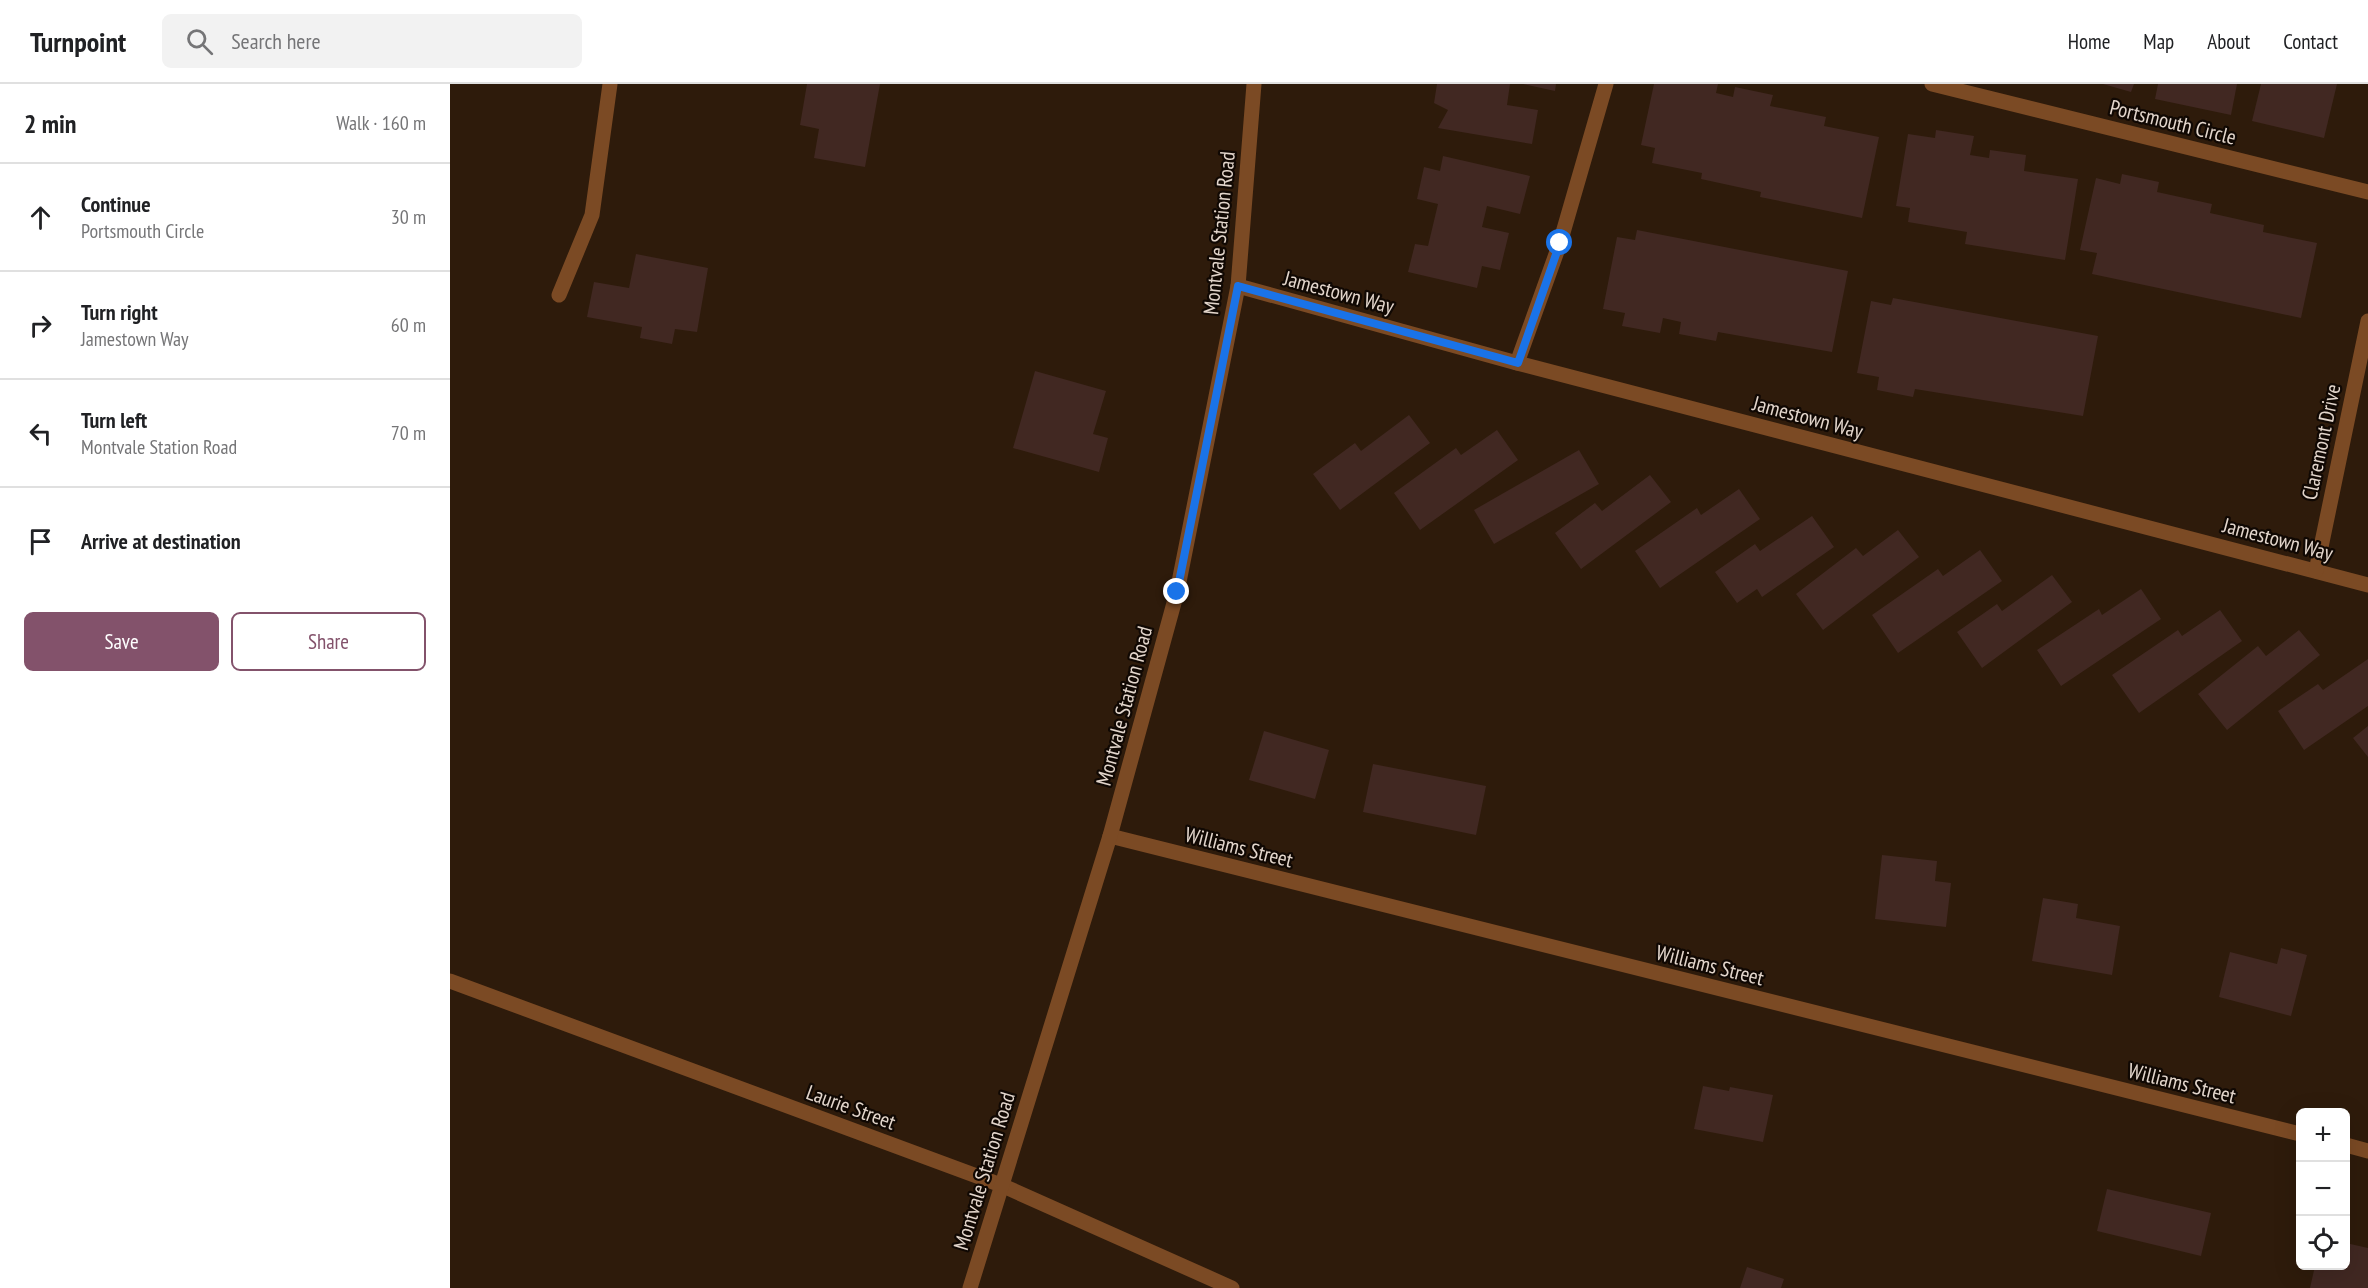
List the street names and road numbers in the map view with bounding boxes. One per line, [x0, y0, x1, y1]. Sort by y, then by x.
street label: Portsmouth Circle [2107, 93, 2239, 151]
street label: Montvale Station Road [1197, 150, 1241, 316]
street label: Jamestown Way [1280, 264, 1397, 320]
street label: Claremont Drive [2296, 382, 2346, 502]
street label: Jamestown Way [1749, 389, 1866, 445]
street label: Jamestown Way [2219, 511, 2336, 567]
street label: Montvale Station Road [1090, 623, 1158, 789]
street label: Williams Street [1182, 821, 1296, 873]
street label: Williams Street [1653, 939, 1767, 991]
street label: Williams Street [2125, 1057, 2239, 1109]
street label: Laurie Street [803, 1078, 899, 1136]
street label: Montvale Station Road [947, 1089, 1021, 1253]

